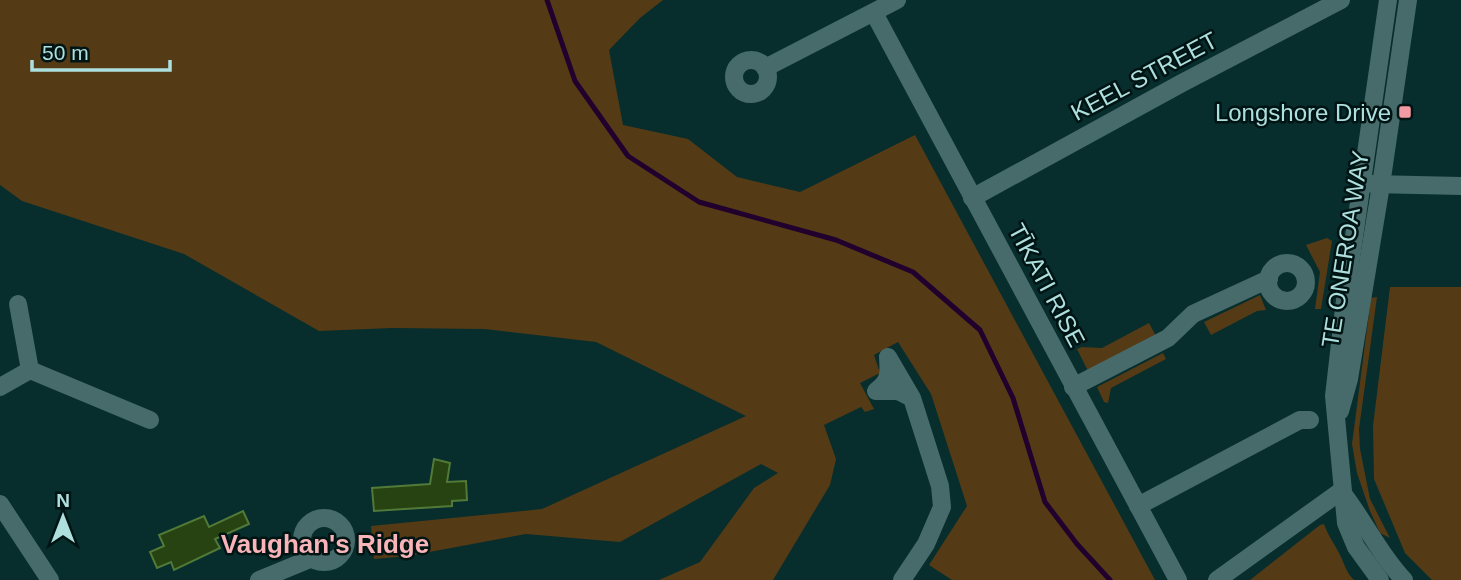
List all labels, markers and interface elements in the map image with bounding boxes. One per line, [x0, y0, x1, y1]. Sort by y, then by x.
street label: KEEL STREET [1066, 26, 1222, 126]
scale bar [32, 28, 170, 72]
text: 50 m [42, 41, 89, 64]
place label: Longshore Drive [1215, 99, 1391, 126]
marker: Longshore Drive [1397, 104, 1413, 120]
street label: TE ONEROA WAY [1316, 149, 1374, 349]
street label: TĪKATI RISE [1003, 219, 1091, 351]
north arrow [28, 482, 98, 552]
text: N [56, 490, 70, 511]
district label: Vaughan's Ridge [221, 529, 429, 559]

